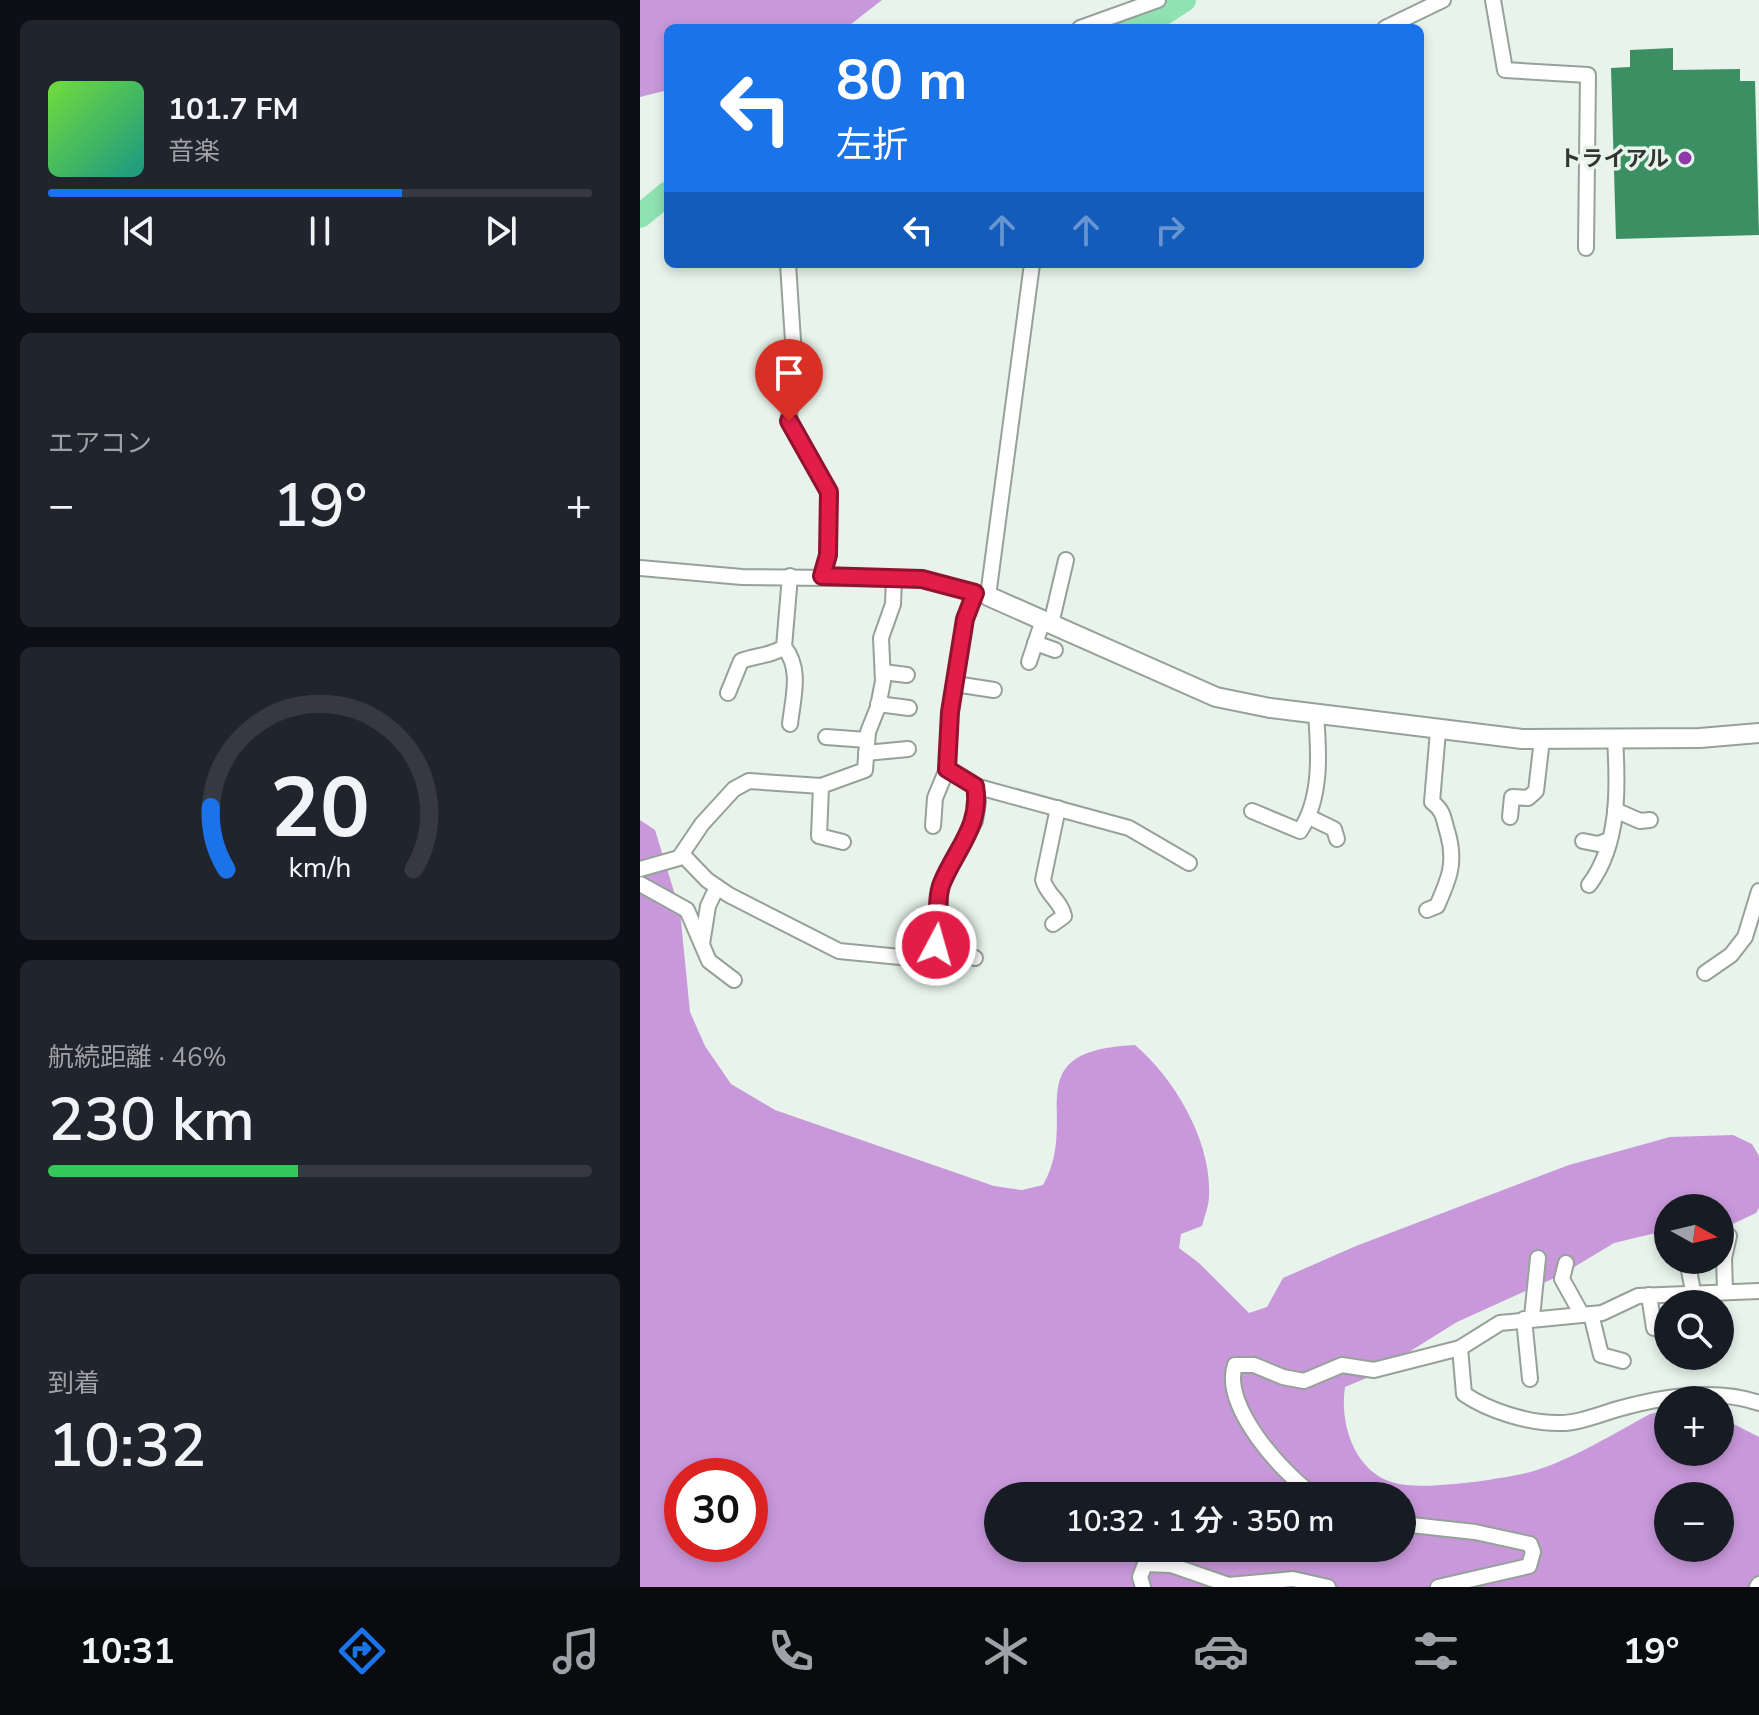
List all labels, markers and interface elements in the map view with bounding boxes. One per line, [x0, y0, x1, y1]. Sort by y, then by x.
text: 80 m [836, 42, 967, 119]
icon: left [704, 56, 808, 160]
text: 101.7 FM [168, 89, 298, 130]
text: 左折 [836, 121, 908, 170]
text: 音楽 [168, 134, 220, 169]
place label: トライアル [1559, 144, 1669, 174]
marker: トライアル [1676, 149, 1694, 167]
icon: left [896, 208, 940, 252]
icon: ahead [980, 208, 1024, 252]
icon: ahead [1064, 208, 1108, 252]
icon: right [1148, 208, 1192, 252]
icon: previous [117, 209, 161, 253]
icon: pause [298, 209, 342, 253]
icon: next [479, 209, 523, 253]
pin [755, 339, 823, 421]
icon: arrive [767, 351, 811, 395]
text: エアコン [48, 426, 152, 461]
text: 19° [273, 465, 367, 547]
text: − [48, 476, 74, 536]
text: + [566, 476, 592, 536]
text: 20 [270, 751, 370, 864]
text: km/h [289, 848, 351, 887]
position arrow [894, 903, 978, 987]
text: 航続距離 · 46% [48, 1040, 227, 1075]
text: 230 km [48, 1079, 255, 1161]
north arrow [1654, 1194, 1734, 1274]
map controls [1654, 1194, 1734, 1562]
button: search [1654, 1290, 1734, 1370]
text: 到着 [48, 1366, 100, 1401]
button: + [1654, 1386, 1734, 1466]
text: 10:32 [48, 1405, 206, 1487]
speed limit sign: 30 [664, 1458, 768, 1562]
button: − [1654, 1482, 1734, 1562]
text: 10:32 · 1 分 · 350 m [1066, 1501, 1334, 1542]
icon: directions [334, 1623, 390, 1679]
icon: music [548, 1623, 604, 1679]
icon: phone [763, 1623, 819, 1679]
icon: climate [978, 1623, 1034, 1679]
icon: car [1193, 1623, 1249, 1679]
icon: filters [1408, 1623, 1464, 1679]
text: 10:31 [79, 1627, 175, 1676]
text: 19° [1623, 1627, 1680, 1676]

